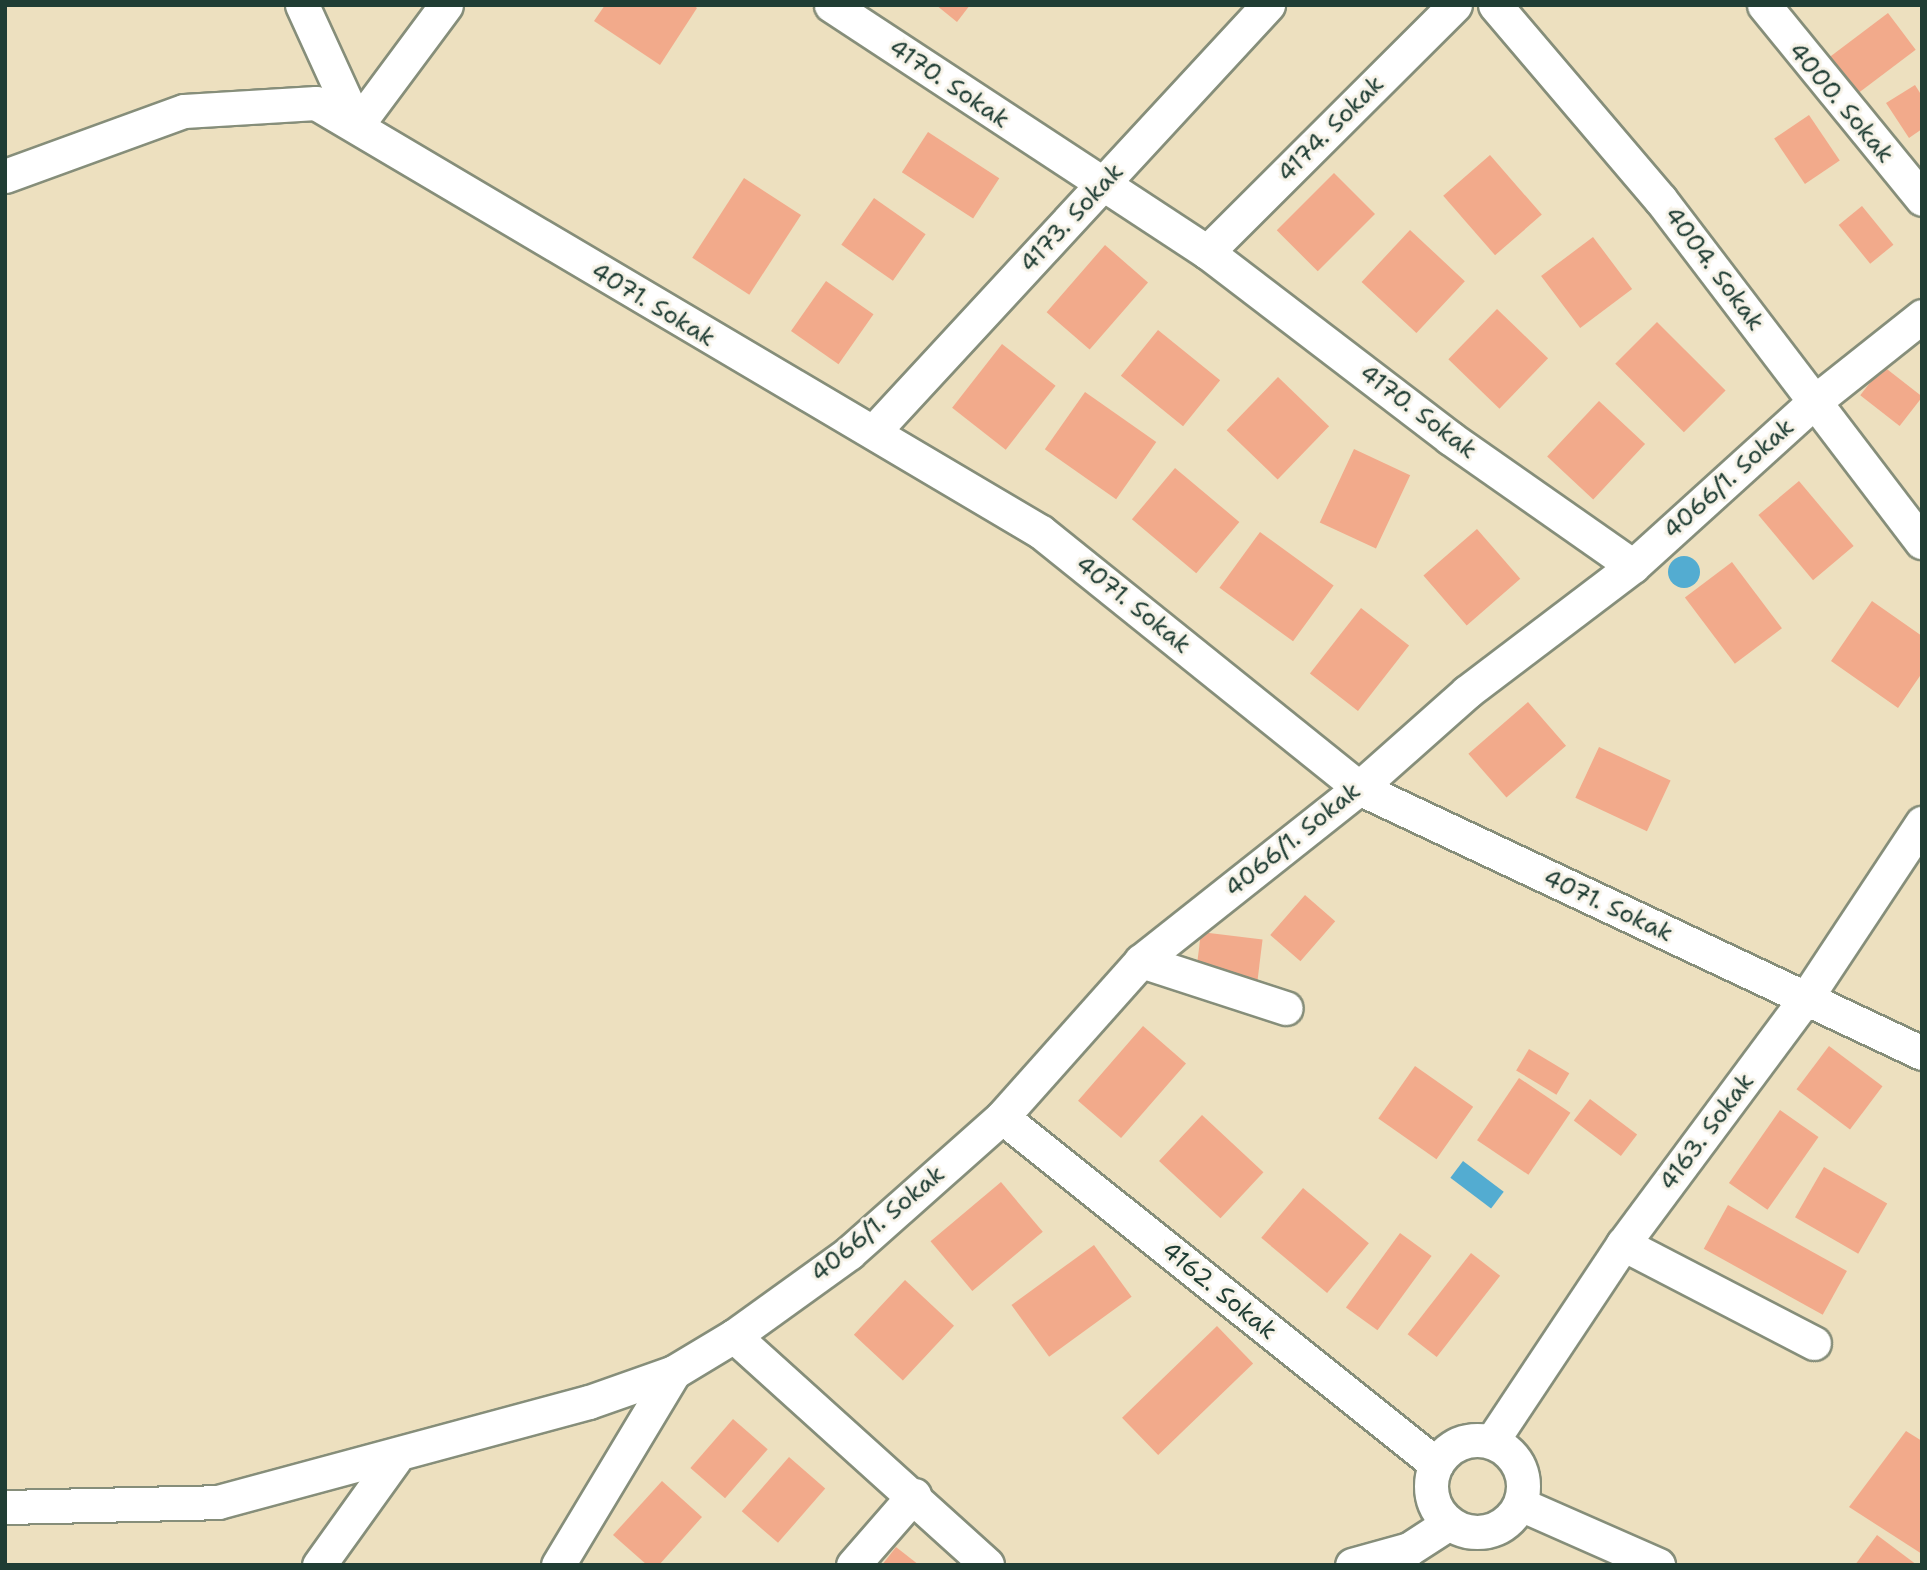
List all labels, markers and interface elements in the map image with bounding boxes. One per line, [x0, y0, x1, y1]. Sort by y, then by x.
street label: 4170. Sokak [883, 33, 1015, 135]
street label: 4000. Sokak [1782, 37, 1900, 169]
street label: 4174. Sokak [1272, 70, 1390, 188]
street label: 4173. Sokak [1014, 158, 1130, 278]
street label: 4004. Sokak [1658, 201, 1770, 337]
street label: 4071. Sokak [586, 257, 720, 353]
street label: 4170. Sokak [1354, 359, 1482, 465]
street label: 4066/1. Sokak [1658, 413, 1800, 545]
street label: 4071. Sokak [1070, 550, 1196, 660]
street label: 4066/1. Sokak [1219, 777, 1367, 903]
street label: 4071. Sokak [1539, 863, 1677, 949]
street label: 4163. Sokak [1654, 1068, 1760, 1196]
street label: 4066/1. Sokak [805, 1160, 951, 1288]
street label: 4162. Sokak [1156, 1236, 1282, 1346]

